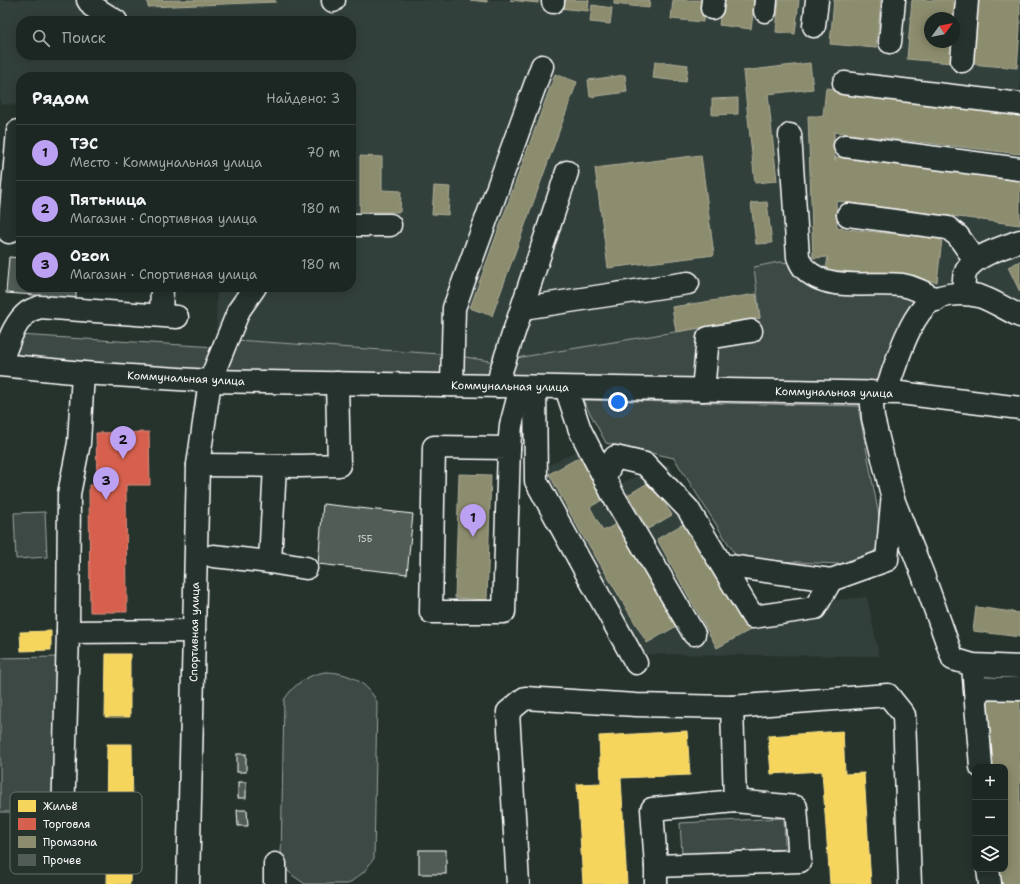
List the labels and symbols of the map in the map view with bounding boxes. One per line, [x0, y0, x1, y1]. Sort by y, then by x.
north arrow [924, 12, 960, 48]
street label: Коммунальная улица [127, 368, 245, 389]
street label: Коммунальная улица [451, 378, 569, 395]
street label: Коммунальная улица [775, 384, 893, 401]
your location [608, 392, 628, 412]
pin: 2 [110, 426, 136, 459]
pin: 3 [93, 467, 119, 500]
pin: 1 [460, 504, 486, 537]
house number: 15Б [357, 533, 373, 545]
street label: Спортивная улица [186, 582, 203, 682]
legend [10, 792, 142, 874]
text: Жильё [43, 799, 78, 814]
text: Торговля [43, 817, 90, 832]
text: Промзона [43, 835, 97, 850]
text: Прочее [43, 853, 81, 868]

